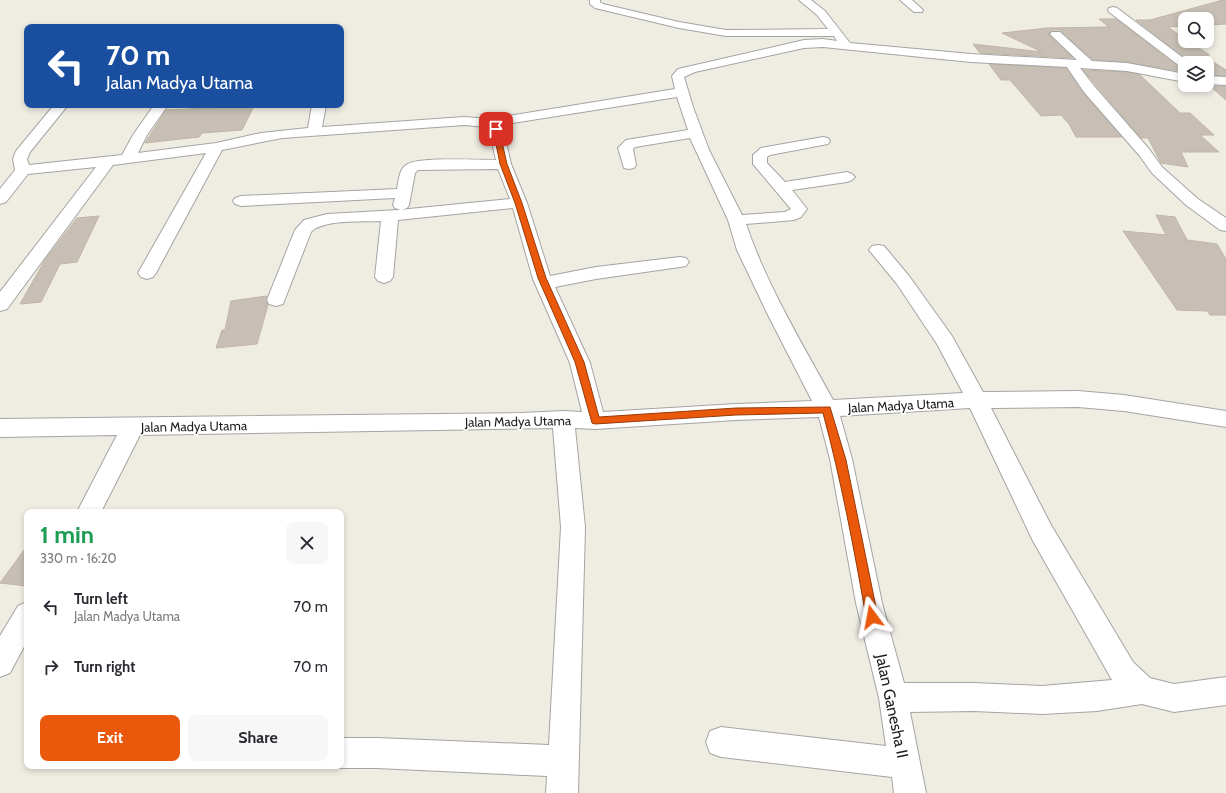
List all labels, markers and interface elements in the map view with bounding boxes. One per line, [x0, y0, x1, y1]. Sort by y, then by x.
map controls [1178, 12, 1214, 92]
button: search [1178, 12, 1214, 48]
text: 70 m [106, 38, 170, 72]
icon: left [40, 40, 92, 92]
button: layers [1178, 56, 1214, 92]
text: Jalan Madya Utama [106, 72, 253, 94]
pin [479, 112, 513, 146]
icon: arrive [485, 118, 507, 140]
street label: Jalan Madya Utama [847, 394, 955, 416]
street label: Jalan Madya Utama [464, 412, 572, 430]
street label: Jalan Madya Utama [140, 417, 248, 435]
text: 1 min [40, 520, 94, 549]
button: close [286, 522, 328, 564]
text: 330 m · 16:20 [40, 550, 117, 566]
text: Turn left [74, 590, 128, 608]
icon: left [40, 596, 62, 618]
position arrow [851, 596, 893, 638]
text: 70 m [294, 598, 328, 616]
text: Jalan Madya Utama [74, 608, 180, 624]
street label: Jalan Ganesha II [871, 651, 912, 760]
icon: right [40, 656, 62, 678]
text: Turn right [74, 658, 135, 676]
text: 70 m [294, 658, 328, 676]
button: Exit [40, 715, 180, 761]
button: Share [188, 715, 328, 761]

